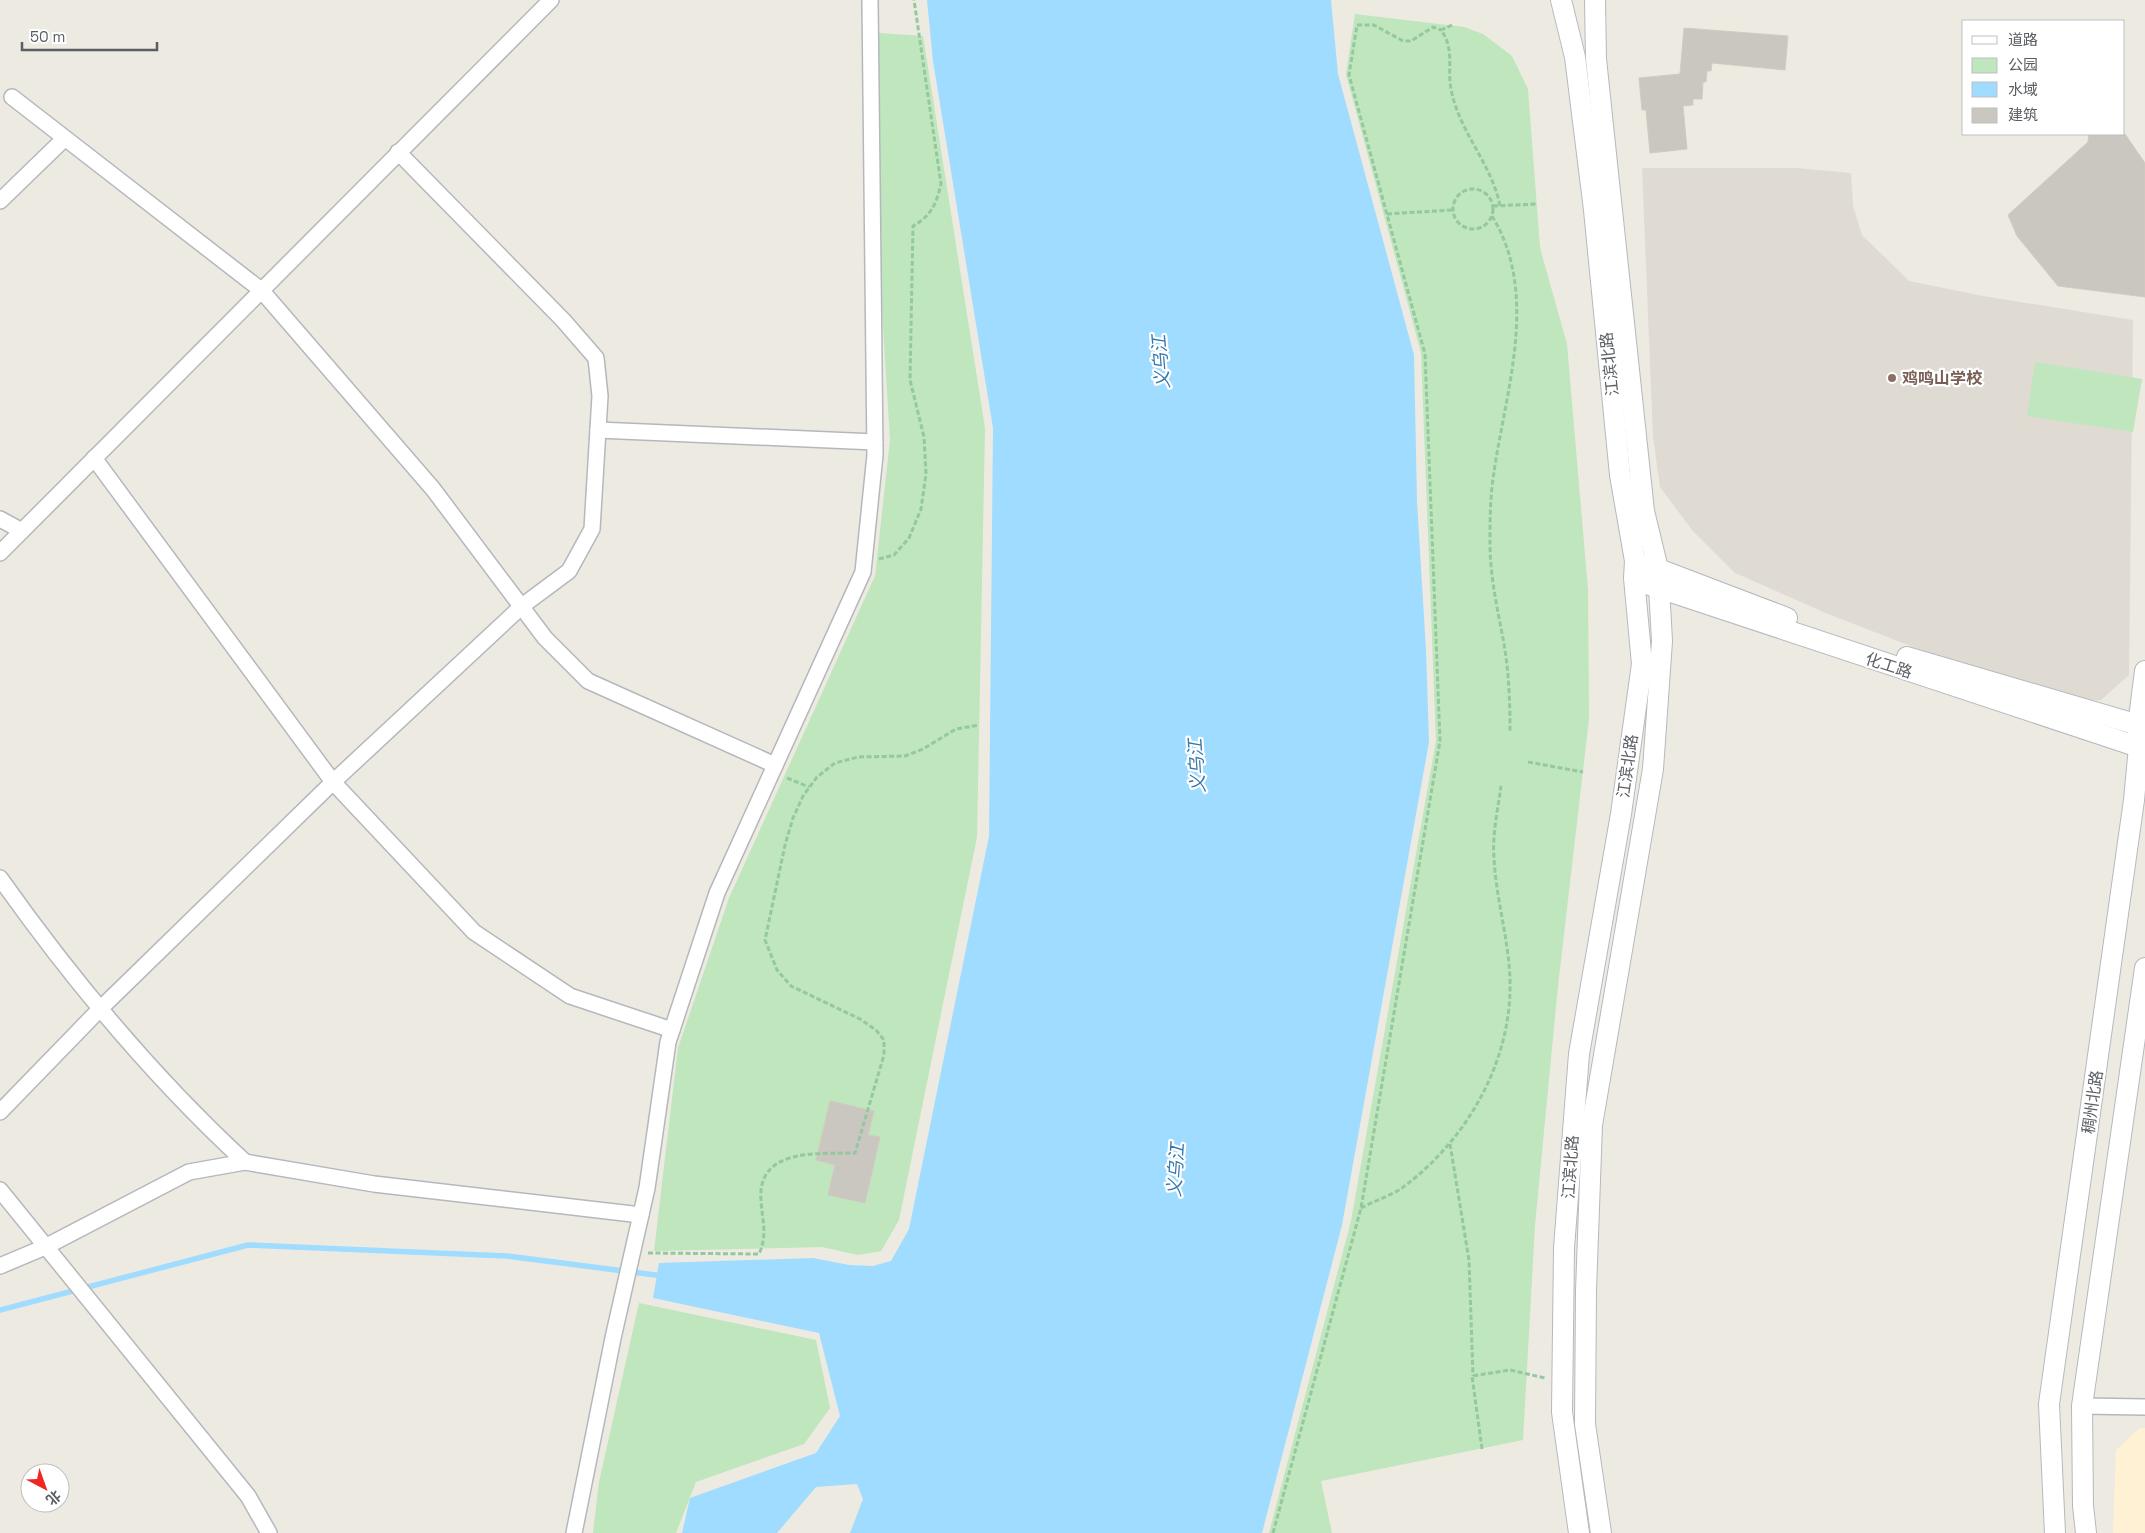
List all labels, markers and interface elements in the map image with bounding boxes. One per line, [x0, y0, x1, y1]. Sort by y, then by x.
scale bar [22, 20, 158, 52]
legend [1962, 20, 2125, 135]
text: 50 m [30, 27, 65, 46]
text: 道路 [2008, 30, 2038, 49]
text: 公园 [2008, 55, 2038, 74]
text: 水域 [2008, 80, 2038, 99]
text: 建筑 [2008, 105, 2038, 124]
street label: 江滨北路 [1596, 331, 1623, 397]
water label: 义乌江 [1147, 332, 1174, 390]
place label: 鸡鸣山学校 [1902, 368, 1983, 389]
marker: 鸡鸣山学校 [1886, 372, 1898, 384]
street label: 化工路 [1863, 648, 1915, 683]
street label: 江滨北路 [1613, 733, 1642, 799]
water label: 义乌江 [1183, 736, 1210, 794]
street label: 稠州北路 [2078, 1069, 2107, 1135]
street label: 江滨北路 [1558, 1134, 1583, 1200]
water label: 义乌江 [1162, 1140, 1189, 1198]
north arrow [20, 1463, 70, 1513]
text: 北 [42, 1486, 65, 1509]

